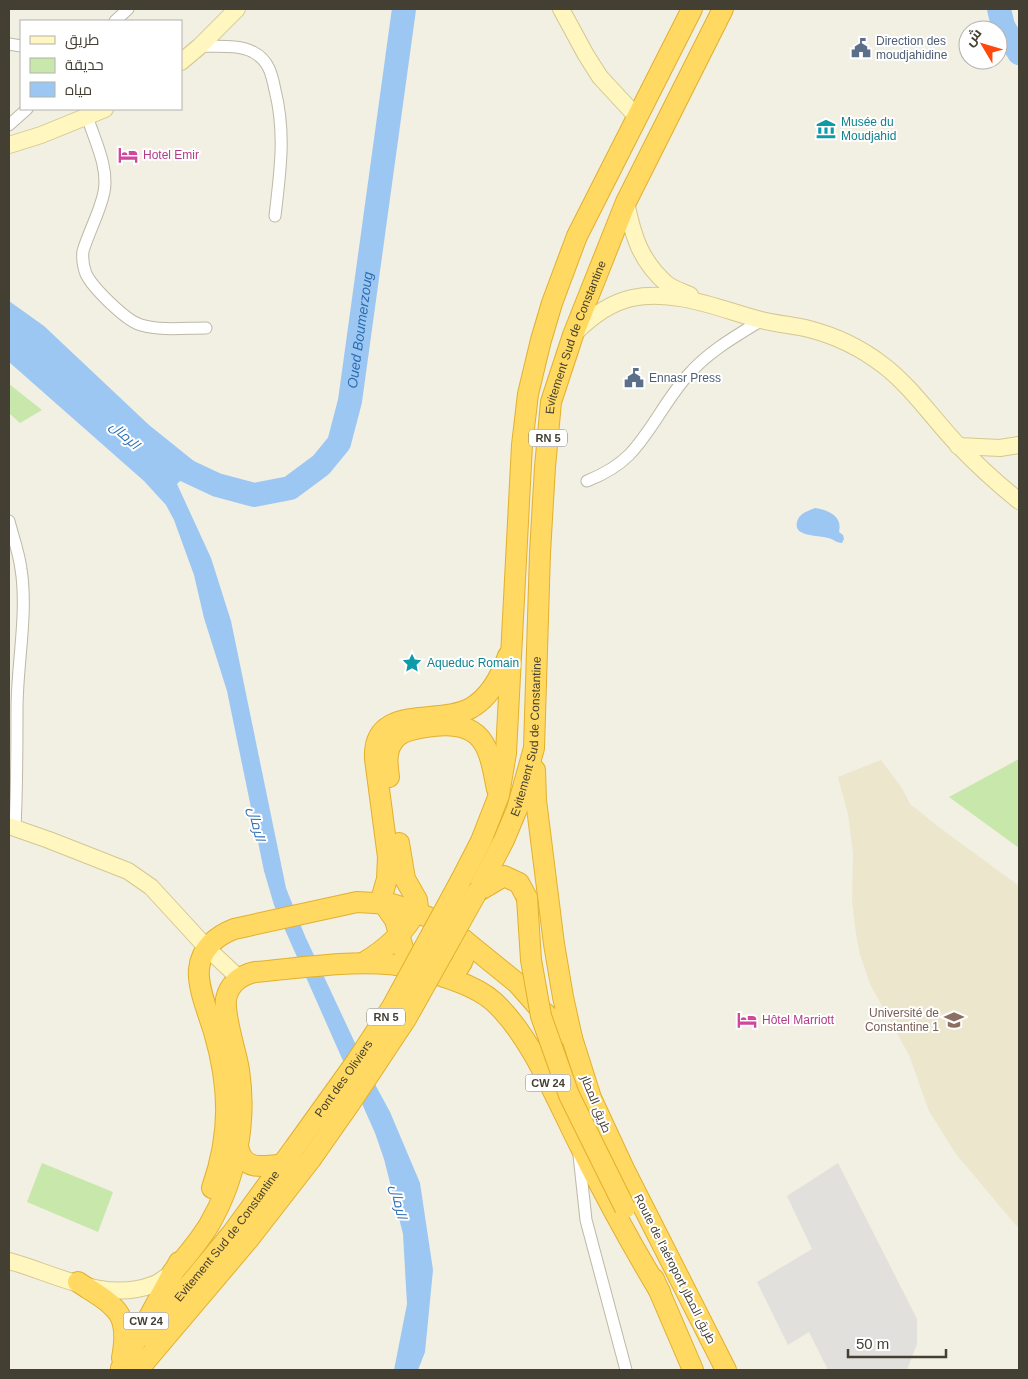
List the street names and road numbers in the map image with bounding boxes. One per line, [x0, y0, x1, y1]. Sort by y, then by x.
street label: Evitement Sud de Constantine [543, 258, 609, 415]
road number: RN 5 [529, 429, 567, 446]
street label: Evitement Sud de Constantine [508, 656, 544, 819]
road number: RN 5 [367, 1009, 405, 1026]
street label: Pont des Oliviers [312, 1037, 375, 1120]
street label: طريق المطار [578, 1072, 614, 1135]
road number: CW 24 [526, 1074, 570, 1092]
street label: Evitement Sud de Constantine [171, 1168, 283, 1304]
street label: Route de l'aéroport طريق المطار [631, 1192, 719, 1346]
road number: CW 24 [124, 1312, 168, 1330]

